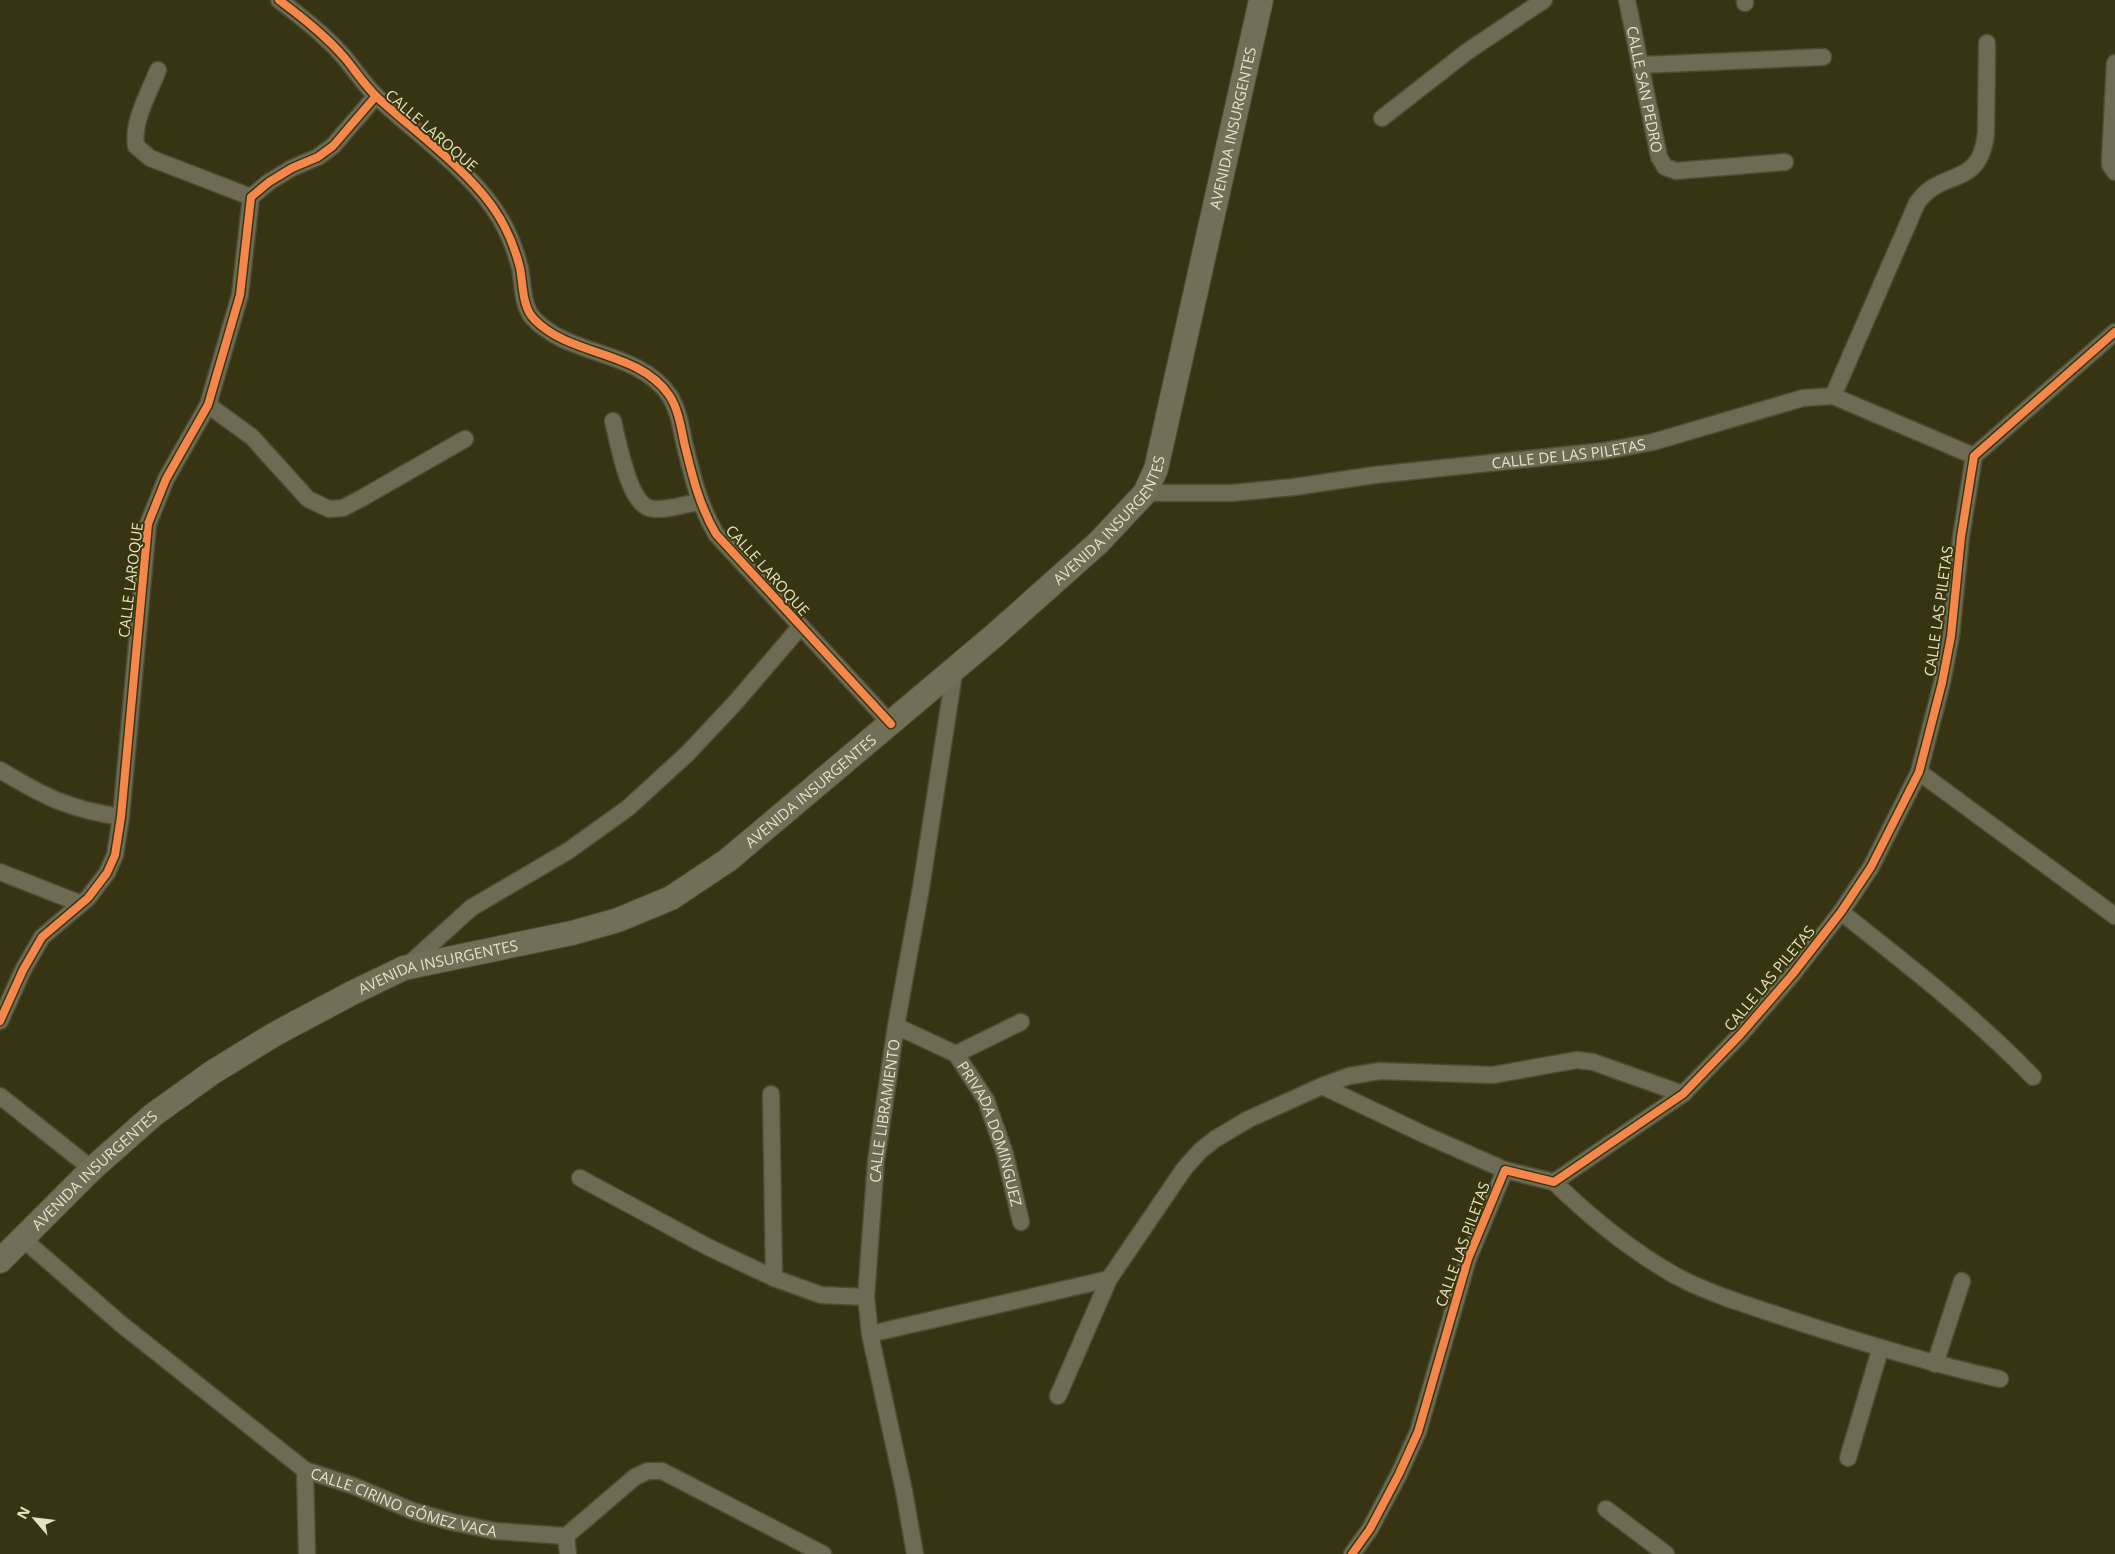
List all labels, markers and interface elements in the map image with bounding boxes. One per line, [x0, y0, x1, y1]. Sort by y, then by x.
street label: CALLE SAN PEDRO [1622, 24, 1668, 154]
street label: AVENIDA INSURGENTES [1204, 45, 1260, 211]
street label: CALLE LAROQUE [382, 84, 482, 176]
street label: CALLE DE LAS PILETAS [1491, 434, 1647, 473]
street label: AVENIDA INSURGENTES [1048, 454, 1169, 589]
street label: CALLE LAROQUE [722, 520, 814, 620]
street label: CALLE LAROQUE [113, 521, 147, 639]
street label: CALLE LAS PILETAS [1919, 544, 1957, 678]
street label: AVENIDA INSURGENTES [740, 729, 880, 852]
street label: CALLE LAS PILETAS [1719, 921, 1819, 1035]
street label: AVENIDA INSURGENTES [355, 935, 520, 999]
street label: CALLE LIBRAMIENTO [864, 1038, 904, 1183]
street label: PRIVADA DOMINGUEZ [953, 1057, 1027, 1208]
street label: AVENIDA INSURGENTES [27, 1106, 161, 1234]
street label: CALLE LAS PILETAS [1430, 1179, 1494, 1309]
street label: CALLE CIRINO GÓMEZ VACA [308, 1463, 499, 1541]
north arrow [10, 1494, 60, 1544]
text: N [12, 1503, 34, 1522]

